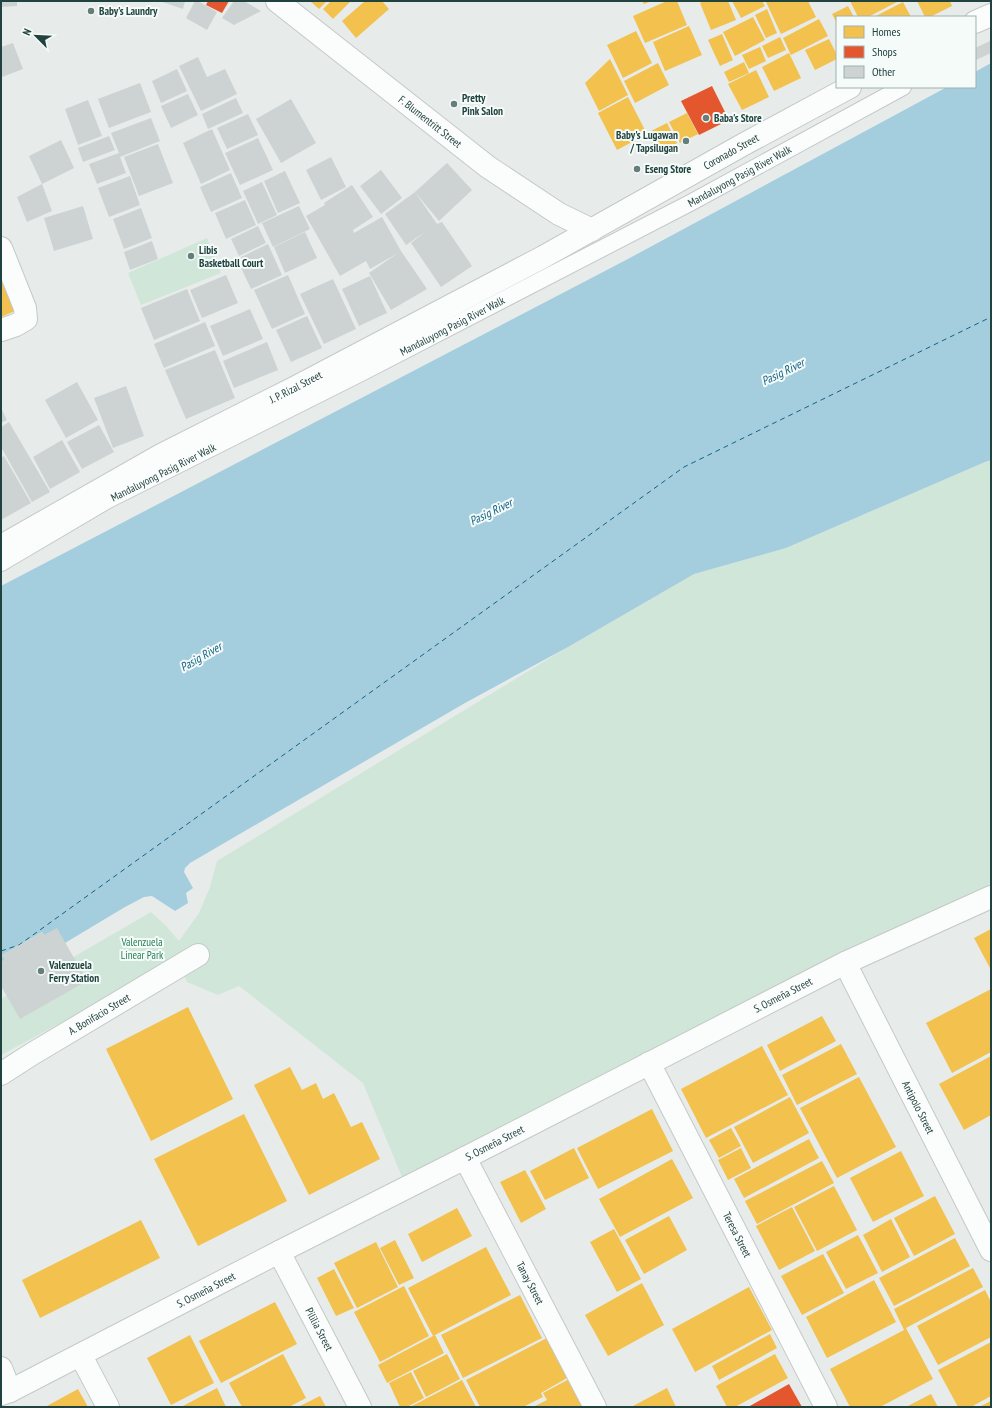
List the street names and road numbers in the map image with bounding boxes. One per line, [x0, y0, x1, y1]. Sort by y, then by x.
street label: F. Blumentritt Street [396, 92, 465, 151]
street label: Coronado Street [701, 130, 761, 172]
street label: Mandaluyong Pasig River Walk [685, 142, 794, 210]
street label: Mandaluyong Pasig River Walk [398, 293, 508, 359]
street label: J. P. Rizal Street [266, 368, 324, 407]
street label: Mandaluyong Pasig River Walk [108, 440, 219, 505]
street label: S. Osmeña Street [751, 974, 815, 1016]
street label: A. Bonifacio Street [66, 990, 133, 1038]
street label: Antipolo Street [899, 1078, 938, 1136]
street label: S. Osmeña Street [463, 1122, 526, 1164]
street label: Teresa Street [720, 1210, 755, 1260]
street label: Tanay Street [513, 1259, 547, 1307]
street label: S. Osmeña Street [174, 1269, 238, 1311]
street label: Pililia Street [302, 1305, 336, 1353]

